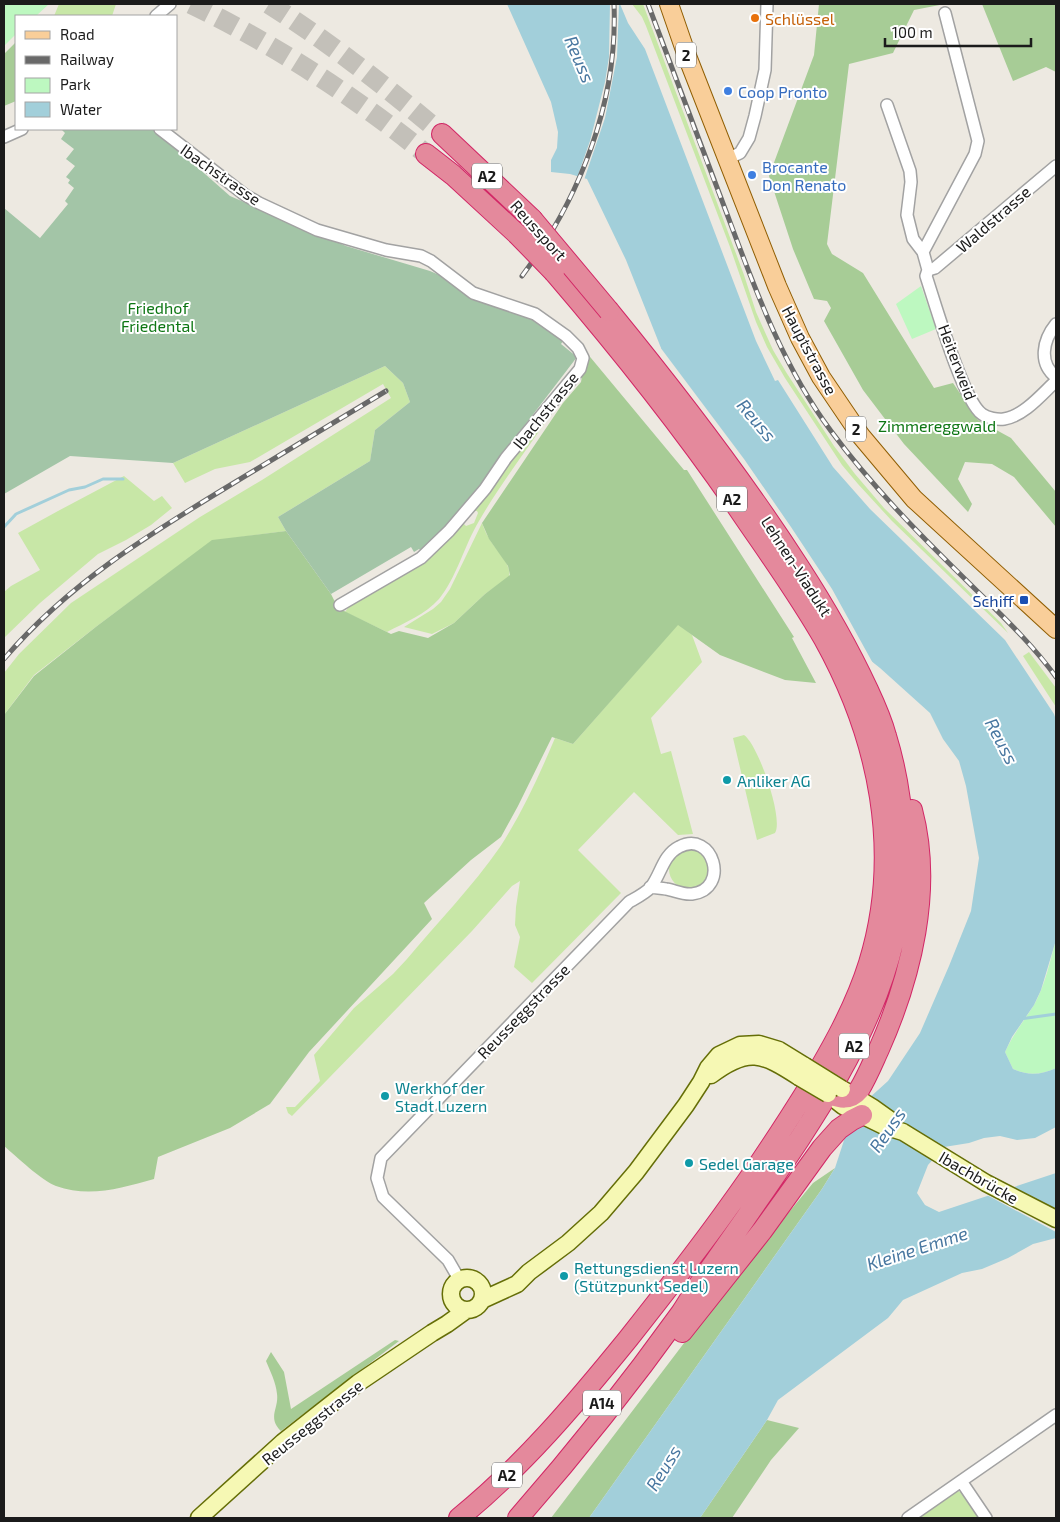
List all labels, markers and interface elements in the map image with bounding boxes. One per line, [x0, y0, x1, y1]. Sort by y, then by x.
place label: Schlüssel [765, 9, 835, 28]
marker: Schlüssel [749, 12, 761, 24]
legend [15, 15, 178, 130]
scale bar [885, 15, 1031, 47]
text: 100 m [892, 23, 933, 41]
text: Road [60, 25, 95, 43]
water label: Reuss [560, 32, 600, 86]
road number: 2 [676, 42, 696, 68]
text: Railway [60, 50, 114, 68]
text: Park [60, 75, 91, 93]
place label: Coop Pronto [738, 82, 827, 101]
marker: Coop Pronto [722, 85, 734, 97]
text: Water [60, 100, 102, 118]
street label: Ibachstrasse [177, 139, 265, 209]
place label: Brocante Don Renato [762, 157, 846, 194]
road number: A2 [472, 164, 502, 188]
marker: Brocante Don Renato [746, 169, 758, 181]
street label: Waldstrasse [952, 182, 1034, 256]
street label: Reussport [507, 196, 571, 264]
park label: Friedhof Friedental [121, 298, 195, 335]
street label: Hauptstrasse [779, 302, 841, 398]
street label: Heiterweid [935, 322, 981, 402]
street label: Ibachstrasse [508, 368, 582, 452]
water label: Reuss [733, 394, 781, 446]
road number: 2 [846, 416, 866, 442]
park label: Zimmereggwald [878, 416, 996, 435]
road number: A2 [717, 486, 747, 512]
street label: Lehnen-Viadukt [758, 513, 836, 619]
place label: Schiff [973, 591, 1015, 610]
marker: Schiff [1018, 594, 1030, 606]
water label: Reuss [981, 714, 1023, 768]
place label: Anliker AG [737, 771, 811, 790]
marker: Anliker AG [721, 774, 733, 786]
street label: Reusseggstrasse [473, 960, 573, 1062]
road number: A2 [839, 1034, 869, 1058]
place label: Werkhof der Stadt Luzern [395, 1078, 487, 1115]
marker: Werkhof der Stadt Luzern [379, 1090, 391, 1102]
water label: Reuss [864, 1104, 910, 1156]
street label: Ibachbrücke [936, 1147, 1022, 1207]
place label: Sedel Garage [699, 1154, 794, 1173]
marker: Sedel Garage [683, 1157, 695, 1169]
water label: Kleine Emme [864, 1221, 971, 1275]
place label: Rettungsdienst Luzern (Stützpunkt Sedel) [574, 1258, 739, 1295]
marker: Rettungsdienst Luzern (Stützpunkt Sedel) [558, 1270, 570, 1282]
street label: Reusseggstrasse [258, 1375, 366, 1469]
road number: A14 [583, 1390, 621, 1416]
water label: Reuss [641, 1441, 685, 1495]
road number: A2 [492, 1462, 522, 1488]

